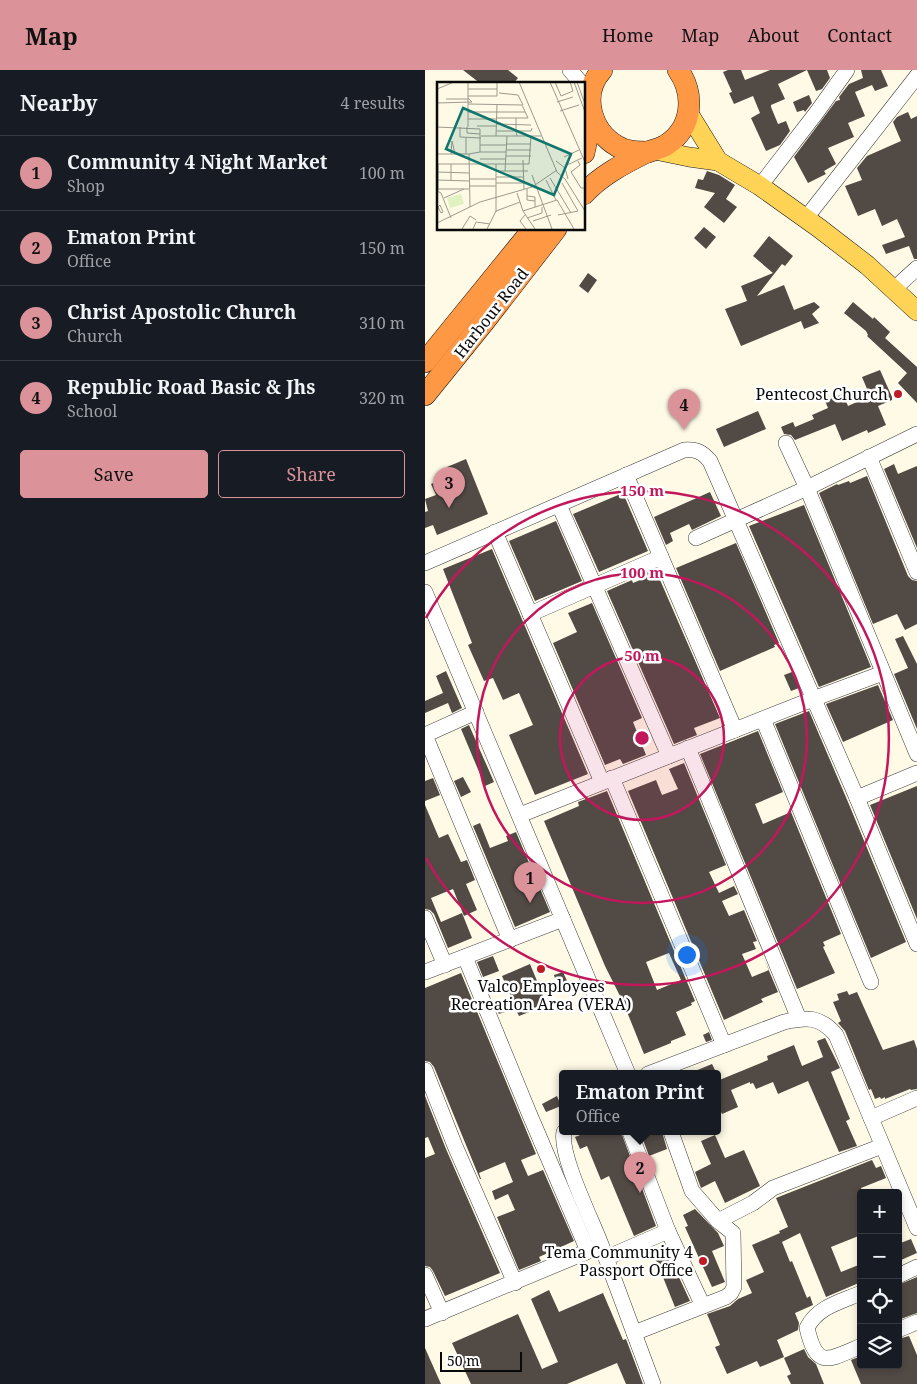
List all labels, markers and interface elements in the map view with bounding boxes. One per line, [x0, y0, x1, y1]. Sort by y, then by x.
text: Map [25, 19, 78, 52]
text: Home [602, 23, 653, 47]
text: Map [681, 23, 719, 47]
text: About [747, 23, 799, 47]
text: Contact [827, 23, 892, 47]
inset map [437, 82, 585, 230]
text: Nearby [20, 89, 98, 117]
text: 4 results [341, 92, 405, 114]
text: Community 4 Night Market [67, 149, 328, 175]
text: 1 [31, 162, 41, 184]
text: 100 m [359, 162, 405, 184]
text: Shop [67, 175, 105, 197]
text: Ematon Print [67, 224, 196, 250]
text: 2 [31, 237, 41, 259]
text: 150 m [359, 237, 405, 259]
text: Office [67, 250, 111, 272]
street label: Harbour Road [449, 263, 533, 363]
text: Christ Apostolic Church [67, 299, 297, 325]
text: 3 [31, 312, 41, 334]
text: 310 m [359, 312, 405, 334]
text: Church [67, 325, 123, 347]
text: Republic Road Basic & Jhs [67, 374, 315, 400]
place label: Pentecost Church [755, 383, 888, 405]
text: 4 [31, 387, 41, 409]
text: 320 m [359, 387, 405, 409]
marker: Pentecost Church [892, 388, 904, 400]
pin: 4 [668, 389, 700, 430]
text: School [67, 400, 117, 422]
button: Save [20, 450, 208, 498]
button: Share [218, 450, 405, 498]
pin: 3 [433, 467, 465, 508]
text: 150 m [620, 480, 664, 500]
text: 100 m [620, 562, 664, 582]
text: 50 m [624, 645, 660, 665]
centre of rings [633, 729, 651, 747]
pin: 1 [514, 862, 546, 903]
your location [674, 942, 700, 968]
marker: Valco Employees Recreation Area (VERA) [535, 963, 547, 975]
place label: Valco Employees Recreation Area (VERA) [451, 975, 631, 1015]
popup [559, 1070, 721, 1135]
text: Ematon Print [576, 1079, 704, 1105]
text: Office [576, 1105, 620, 1127]
pin: 2 [624, 1152, 656, 1193]
map controls [857, 1189, 902, 1369]
button: + [857, 1189, 902, 1234]
button: − [857, 1234, 902, 1279]
place label: Tema Community 4 Passport Office [544, 1241, 693, 1281]
marker: Tema Community 4 Passport Office [697, 1255, 709, 1267]
button: locate [857, 1279, 902, 1324]
button: layers [857, 1324, 902, 1369]
scale bar [440, 1349, 523, 1372]
text: 50 m [447, 1351, 480, 1370]

